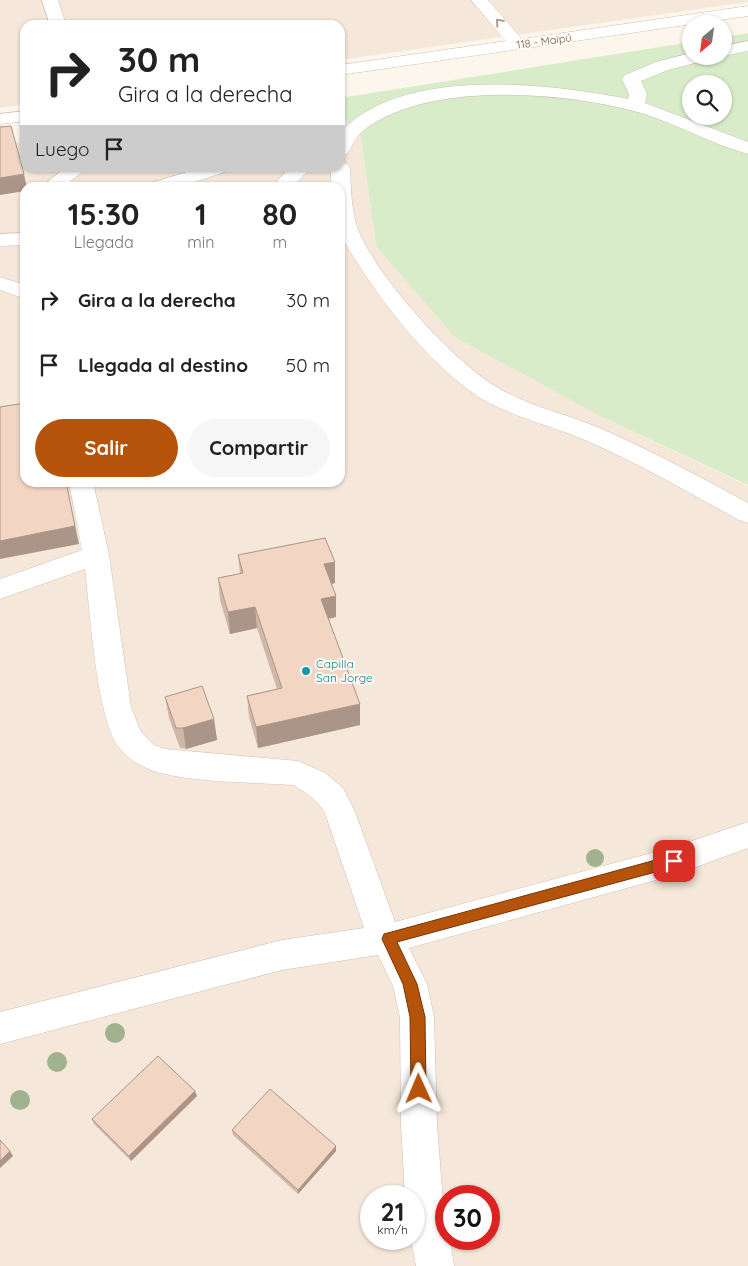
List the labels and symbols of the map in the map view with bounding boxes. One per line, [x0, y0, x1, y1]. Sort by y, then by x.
north arrow [682, 15, 732, 65]
one-way arrow [495, 19, 504, 28]
street label: 118 - Maipú [516, 30, 572, 52]
place label: Capilla San Jorge [316, 656, 373, 685]
marker: Capilla San Jorge [300, 665, 312, 677]
pin [653, 840, 695, 882]
position arrow [392, 1062, 444, 1114]
speed limit sign: 30 [435, 1185, 500, 1250]

